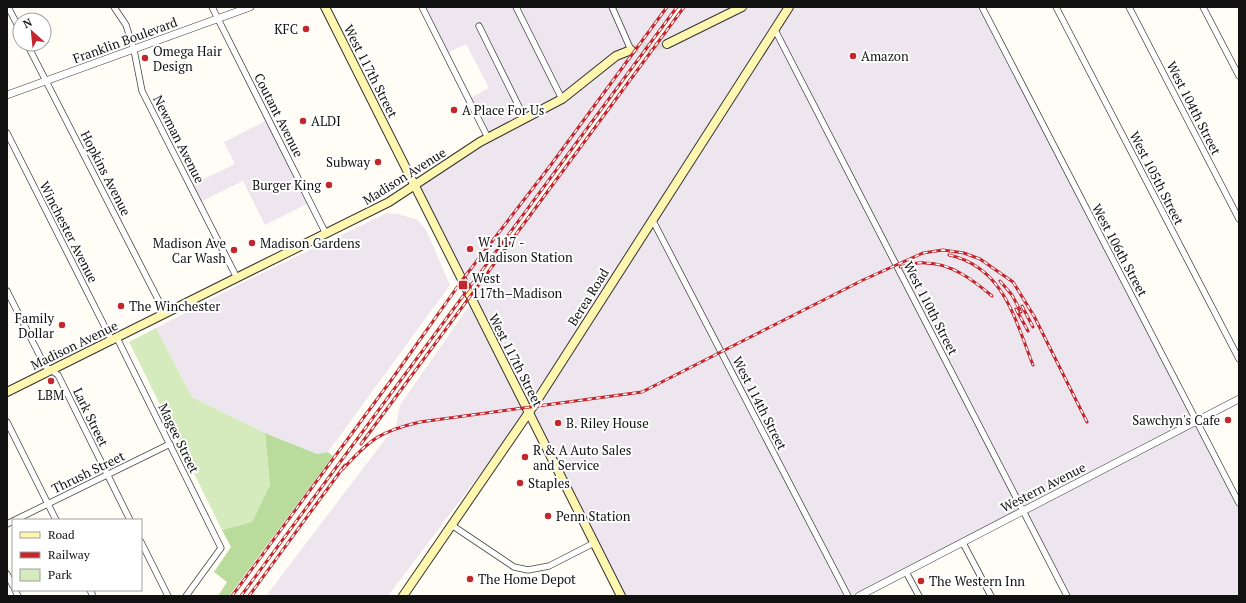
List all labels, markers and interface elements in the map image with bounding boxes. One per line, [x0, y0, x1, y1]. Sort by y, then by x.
north arrow [12, 12, 52, 52]
street label: Franklin Boulevard [70, 13, 180, 67]
text: N [21, 15, 35, 31]
place label: KFC [274, 20, 298, 38]
street label: West 117th Street [340, 21, 402, 121]
marker: KFC [301, 24, 311, 34]
place label: Omega Hair Design [153, 42, 222, 75]
place label: Amazon [861, 47, 909, 65]
marker: Amazon [848, 51, 858, 61]
marker: Omega Hair Design [140, 53, 150, 63]
street label: West 104th Street [1163, 58, 1225, 158]
street label: Coutant Avenue [250, 70, 308, 160]
street label: Newman Avenue [149, 92, 209, 186]
place label: A Place For Us [462, 101, 544, 119]
marker: A Place For Us [449, 105, 459, 115]
place label: ALDI [311, 112, 341, 130]
marker: ALDI [298, 116, 308, 126]
street label: Hopkins Avenue [77, 127, 135, 219]
street label: West 105th Street [1126, 128, 1188, 228]
street label: Madison Avenue [359, 143, 449, 209]
place label: Subway [326, 153, 370, 171]
marker: Subway [373, 157, 383, 167]
place label: Burger King [252, 176, 321, 194]
street label: Winchester Avenue [36, 178, 102, 286]
marker: Burger King [324, 180, 334, 190]
street label: West 106th Street [1088, 201, 1152, 300]
place label: W. 117 - Madison Station [478, 233, 573, 266]
place label: Madison Ave Car Wash [153, 234, 226, 267]
place label: Madison Gardens [260, 234, 360, 252]
marker: Madison Gardens [247, 238, 257, 248]
marker: W. 117 - Madison Station [465, 244, 475, 254]
marker: Madison Ave Car Wash [229, 245, 239, 255]
street label: West 110th Street [900, 258, 962, 358]
street label: Berea Road [563, 265, 613, 329]
place label: West 117th–Madison [472, 269, 563, 302]
marker: West 117th–Madison [457, 279, 469, 291]
place label: The Winchester [129, 297, 220, 315]
marker: The Winchester [116, 301, 126, 311]
place label: Family Dollar [15, 309, 54, 342]
street label: West 117th Street [485, 310, 547, 410]
street label: Madison Avenue [27, 316, 121, 374]
marker: Family Dollar [57, 320, 67, 330]
street label: West 114th Street [729, 353, 791, 453]
marker: LBM [46, 376, 56, 386]
street label: Lark Street [69, 385, 113, 450]
place label: LBM [38, 386, 64, 404]
street label: Magee Street [154, 400, 204, 476]
place label: Sawchyn's Cafe [1132, 411, 1220, 429]
place label: B. Riley House [566, 414, 649, 432]
marker: Sawchyn's Cafe [1223, 415, 1233, 425]
marker: B. Riley House [553, 418, 563, 428]
place label: R & A Auto Sales and Service [533, 441, 631, 474]
street label: Thrush Street [48, 446, 128, 497]
marker: R & A Auto Sales and Service [520, 452, 530, 462]
street label: Western Avenue [997, 458, 1089, 516]
place label: Staples [528, 474, 570, 492]
marker: Staples [515, 478, 525, 488]
place label: Penn Station [556, 507, 631, 525]
marker: Penn Station [543, 511, 553, 521]
legend [12, 519, 142, 591]
text: Road [48, 527, 75, 542]
text: Railway [48, 547, 91, 562]
text: Park [48, 567, 73, 582]
place label: The Home Depot [478, 570, 576, 588]
place label: The Western Inn [929, 572, 1025, 590]
marker: The Home Depot [465, 574, 475, 584]
marker: The Western Inn [916, 576, 926, 586]

